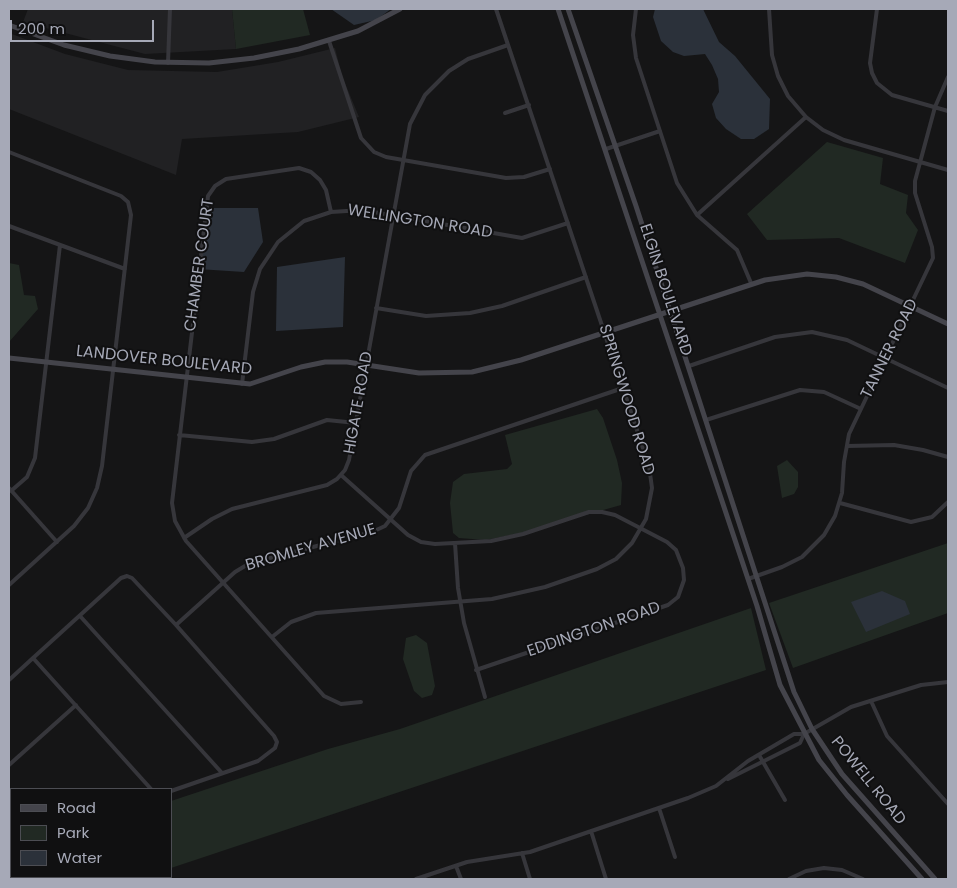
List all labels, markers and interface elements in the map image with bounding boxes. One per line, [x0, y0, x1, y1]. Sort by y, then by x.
scale bar [12, 10, 156, 42]
text: 200 m [18, 18, 65, 39]
street label: CHAMBER COURT [181, 197, 219, 333]
street label: WELLINGTON ROAD [346, 201, 494, 243]
street label: ELGIN BOULEVARD [635, 221, 695, 359]
street label: TANNER ROAD [858, 296, 922, 402]
street label: SPRINGWOOD ROAD [594, 322, 658, 478]
street label: LANDOVER BOULEVARD [75, 342, 253, 380]
street label: HIGATE ROAD [341, 350, 377, 456]
street label: BROMLEY AVENUE [244, 520, 378, 576]
street label: EDDINGTON ROAD [525, 598, 663, 662]
street label: POWELL ROAD [827, 733, 909, 829]
legend [10, 788, 172, 878]
text: Road [57, 797, 96, 818]
text: Park [57, 822, 89, 843]
text: Water [57, 847, 102, 868]

